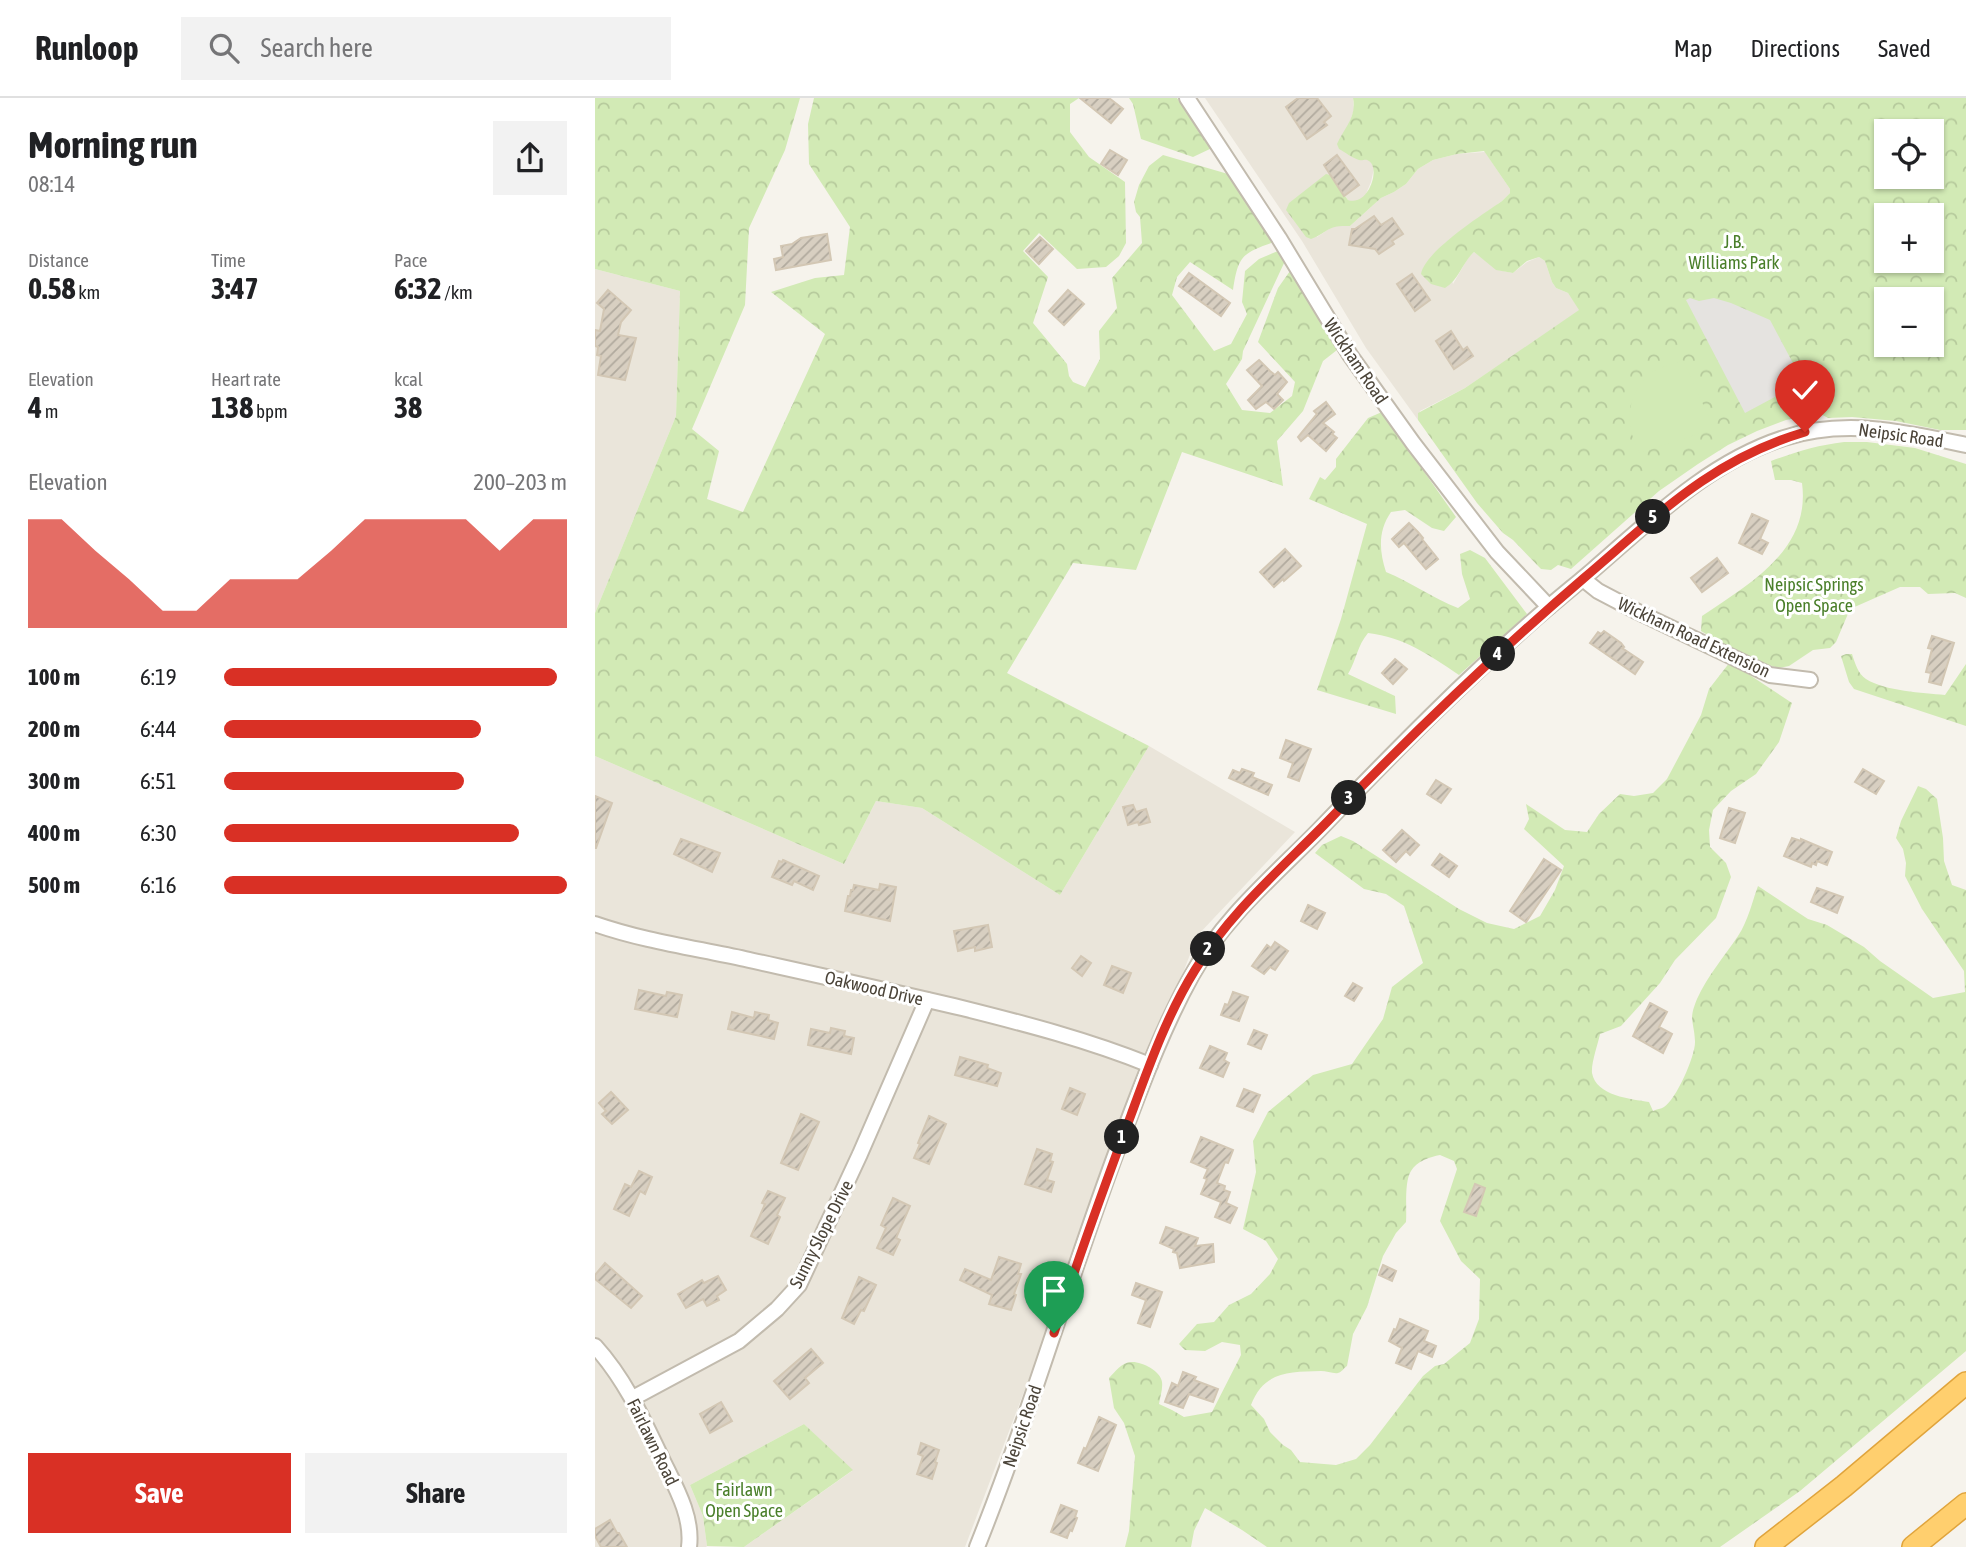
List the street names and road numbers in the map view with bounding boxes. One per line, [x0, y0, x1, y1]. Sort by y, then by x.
street label: Wickham Road [1320, 314, 1392, 408]
street label: Neipsic Road [1857, 419, 1945, 451]
street label: Wickham Road Extension [1614, 592, 1774, 682]
street label: Oakwood Drive [823, 966, 925, 1010]
street label: Sunny Slope Drive [785, 1177, 857, 1291]
street label: Neipsic Road [998, 1382, 1046, 1470]
street label: Fairlawn Road [623, 1395, 683, 1489]

